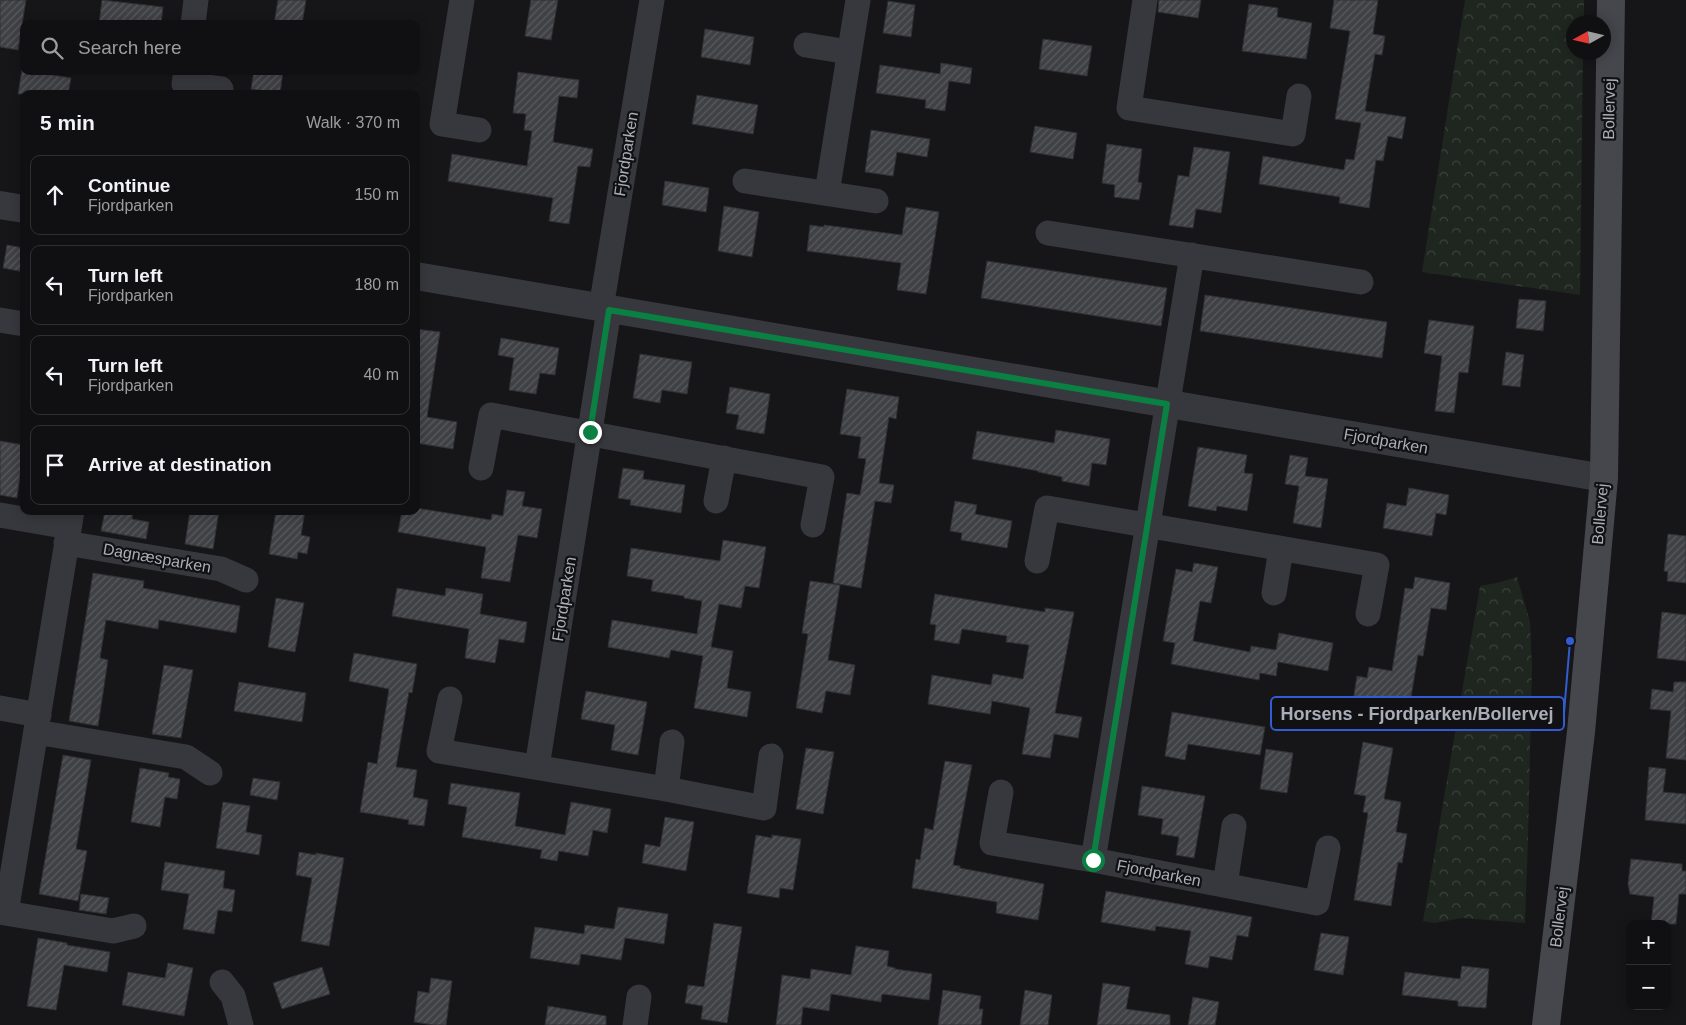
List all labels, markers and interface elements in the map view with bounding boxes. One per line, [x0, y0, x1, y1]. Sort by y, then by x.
north arrow [1566, 15, 1611, 60]
search box [20, 20, 420, 75]
icon: search [38, 34, 66, 62]
text: Search here [78, 37, 182, 58]
street label: Bollervej [1600, 78, 1618, 140]
text: 5 min [40, 111, 95, 134]
street label: Fjordparken [611, 111, 641, 197]
text: Walk · 370 m [306, 114, 400, 131]
text: Continue [88, 175, 170, 196]
icon: ahead [41, 181, 69, 209]
text: 150 m [355, 186, 399, 203]
text: Fjordparken [88, 197, 173, 214]
text: Turn left [88, 265, 163, 286]
icon: left [41, 271, 69, 299]
text: 180 m [355, 276, 399, 293]
text: Fjordparken [88, 287, 173, 304]
text: Turn left [88, 355, 163, 376]
icon: left [41, 361, 69, 389]
text: 40 m [363, 366, 399, 383]
text: Fjordparken [88, 377, 173, 394]
route end [579, 421, 602, 444]
street label: Fjordparken [1342, 425, 1430, 457]
icon: arrive [41, 451, 69, 479]
text: Arrive at destination [88, 454, 272, 475]
street label: Bollervej [1589, 483, 1611, 545]
street label: Dagnæsparken [102, 540, 212, 576]
street label: Fjordparken [549, 556, 579, 642]
callout: Horsens - Fjordparken/Bollervej [1271, 697, 1564, 730]
text: Horsens - Fjordparken/Bollervej [1280, 704, 1554, 724]
route start [1082, 849, 1105, 872]
street label: Fjordparken [1115, 857, 1203, 889]
street label: Bollervej [1547, 886, 1571, 948]
map controls [1626, 920, 1671, 1010]
button: + [1626, 920, 1671, 965]
button: − [1626, 965, 1671, 1010]

